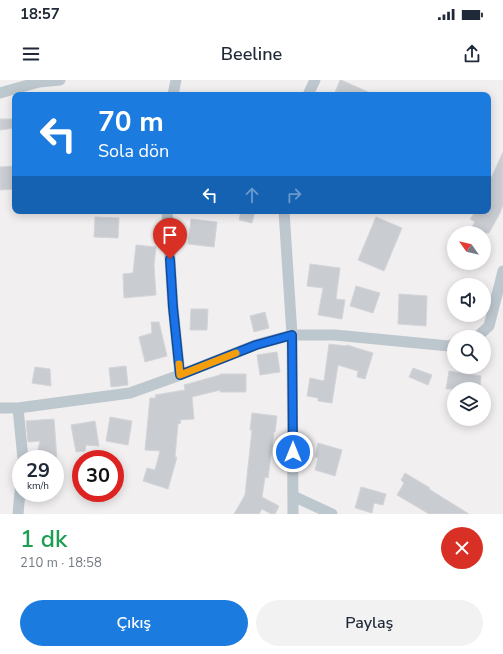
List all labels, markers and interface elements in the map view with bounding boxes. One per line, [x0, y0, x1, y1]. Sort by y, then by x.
text: 18:57 [20, 4, 60, 24]
text: Beeline [221, 42, 282, 66]
icon: menu [20, 43, 42, 65]
icon: share [461, 43, 483, 65]
text: 70 m [98, 103, 164, 141]
icon: left [32, 108, 84, 160]
text: Sola dön [98, 139, 169, 163]
icon: left [199, 184, 221, 206]
icon: ahead [241, 184, 263, 206]
icon: right [283, 184, 305, 206]
pin [153, 218, 187, 259]
icon: arrive [159, 224, 181, 246]
north arrow [447, 226, 491, 270]
map controls [447, 226, 491, 426]
button: sound [447, 278, 491, 322]
button: search [447, 330, 491, 374]
button: layers [447, 382, 491, 426]
position arrow [272, 431, 314, 473]
speed limit sign: 30 [72, 450, 124, 502]
text: 29 [26, 457, 50, 484]
text: km/h [27, 479, 49, 493]
text: 1 dk [20, 523, 67, 555]
button: close [441, 527, 483, 569]
text: 210 m · 18:58 [20, 554, 102, 572]
button: Çıkış [20, 600, 248, 646]
button: Paylaş [256, 600, 483, 646]

